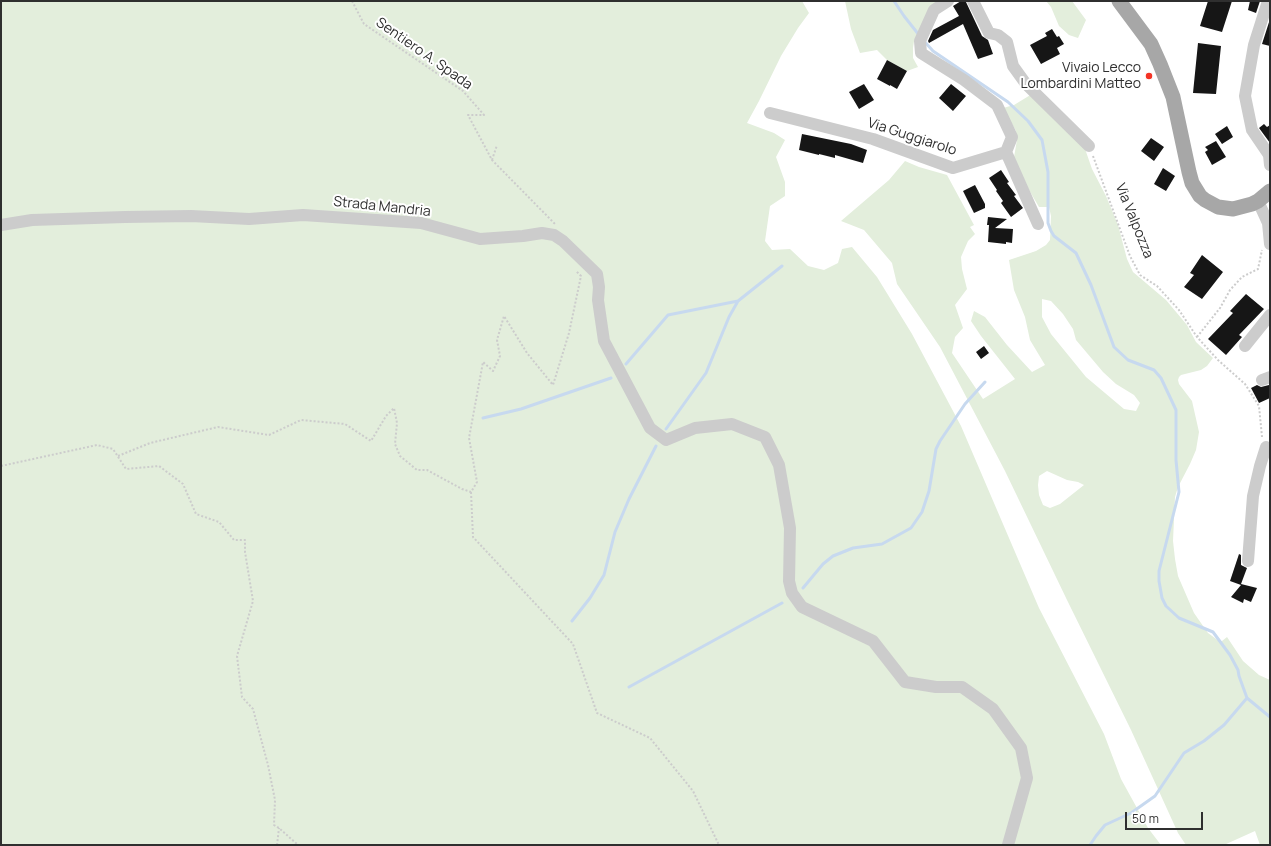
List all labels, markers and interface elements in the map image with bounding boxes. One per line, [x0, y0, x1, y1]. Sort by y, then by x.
street label: Sentiero A. Spada [373, 14, 475, 94]
place label: Vivaio Lecco Lombardini Matteo [1020, 60, 1141, 92]
marker: Vivaio Lecco Lombardini Matteo [1144, 71, 1154, 81]
street label: Via Guggiarolo [865, 115, 959, 159]
street label: Via Valpozza [1111, 181, 1157, 261]
street label: Strada Mandria [332, 194, 432, 220]
scale bar [1127, 804, 1205, 830]
text: 50 m [1132, 810, 1159, 827]

